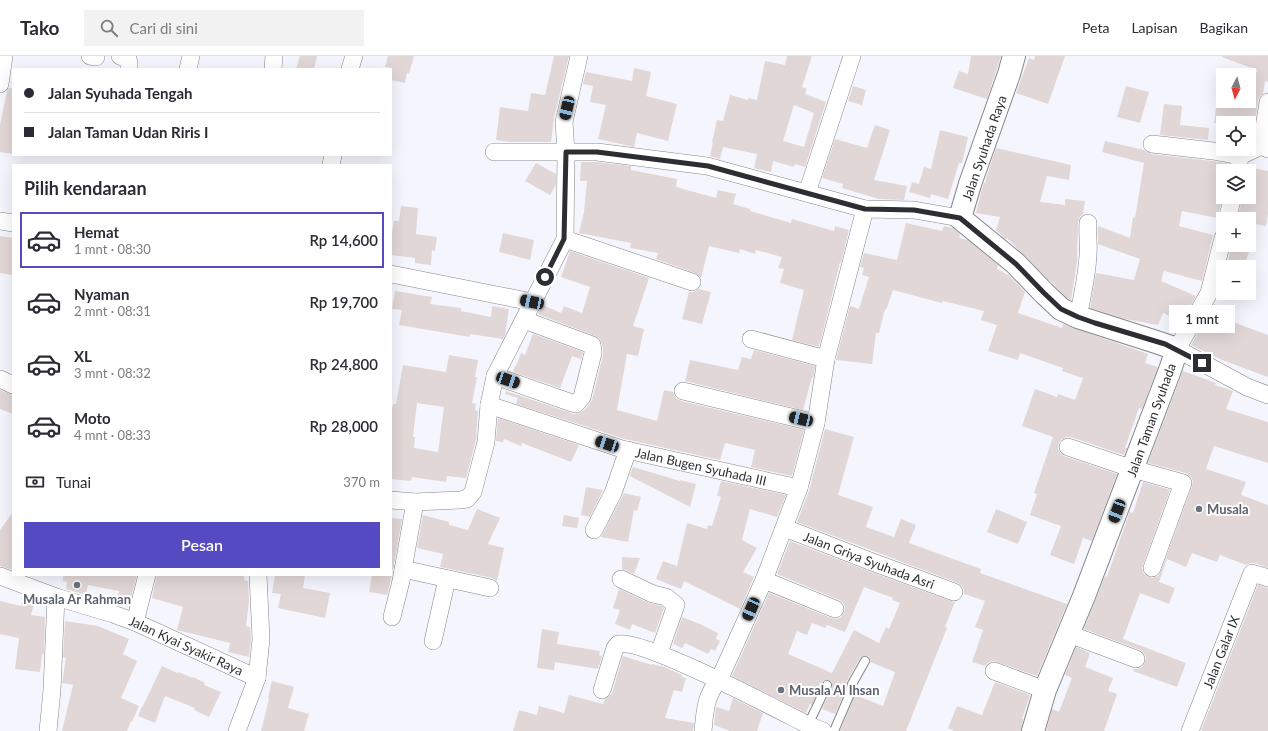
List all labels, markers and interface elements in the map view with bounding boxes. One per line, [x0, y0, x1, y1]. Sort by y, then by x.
search box [84, 10, 364, 46]
text: Tako [20, 16, 60, 39]
icon: search [98, 17, 120, 39]
text: Cari di sini [130, 19, 198, 37]
text: Peta [1082, 19, 1109, 36]
text: Lapisan [1131, 19, 1178, 36]
text: Bagikan [1200, 19, 1248, 36]
north arrow [1216, 68, 1256, 108]
map controls [1216, 68, 1256, 300]
text: Jalan Syuhada Tengah [48, 84, 193, 102]
street label: Jalan Syuhada Raya [958, 93, 1010, 203]
car [558, 95, 576, 121]
button: locate [1216, 116, 1256, 156]
text: Jalan Taman Udan Riris I [48, 123, 209, 141]
button: layers [1216, 164, 1256, 204]
text: Pilih kendaraan [24, 177, 147, 199]
button: + [1216, 212, 1256, 252]
icon: car [26, 222, 62, 258]
text: Hemat [74, 223, 119, 241]
text: Rp 14,600 [309, 231, 378, 249]
text: 1 mnt · 08:30 [74, 241, 151, 257]
button: − [1216, 260, 1256, 300]
route start [536, 268, 554, 286]
icon: car [26, 284, 62, 320]
text: Nyaman [74, 285, 129, 303]
text: Rp 19,700 [309, 293, 378, 311]
car [519, 294, 545, 310]
text: 2 mnt · 08:31 [74, 303, 151, 319]
callout: 1 mnt [1169, 305, 1235, 333]
text: 1 mnt [1185, 311, 1219, 327]
icon: car [26, 346, 62, 382]
text: XL [74, 347, 92, 365]
route end [1193, 354, 1211, 372]
text: Rp 24,800 [309, 355, 378, 373]
street label: Jalan Taman Syuhada [1123, 361, 1179, 479]
text: 3 mnt · 08:32 [74, 365, 151, 381]
car [495, 370, 521, 390]
icon: car [26, 408, 62, 444]
text: Moto [74, 409, 111, 427]
car [788, 410, 814, 428]
text: Rp 28,000 [309, 417, 378, 435]
text: 4 mnt · 08:33 [74, 427, 151, 443]
car [594, 435, 620, 453]
street label: Jalan Bugen Syuhada III [634, 444, 768, 489]
icon: cash [24, 471, 46, 493]
text: Tunai [56, 473, 91, 491]
text: 370 m [343, 474, 380, 490]
car [1107, 498, 1127, 524]
place label: Musala [1207, 501, 1249, 517]
marker: Musala [1194, 504, 1204, 514]
button: Pesan [24, 522, 380, 568]
street label: Jalan Griya Syuhada Asri [801, 528, 937, 592]
marker: Musala Ar Rahman [72, 580, 82, 590]
place label: Musala Ar Rahman [23, 591, 131, 607]
car [741, 596, 761, 622]
street label: Jalan Galar IX [1200, 612, 1243, 691]
street label: Jalan Kyai Syakir Raya [127, 613, 246, 679]
place label: Musala Al Ihsan [789, 682, 880, 698]
marker: Musala Al Ihsan [776, 685, 786, 695]

